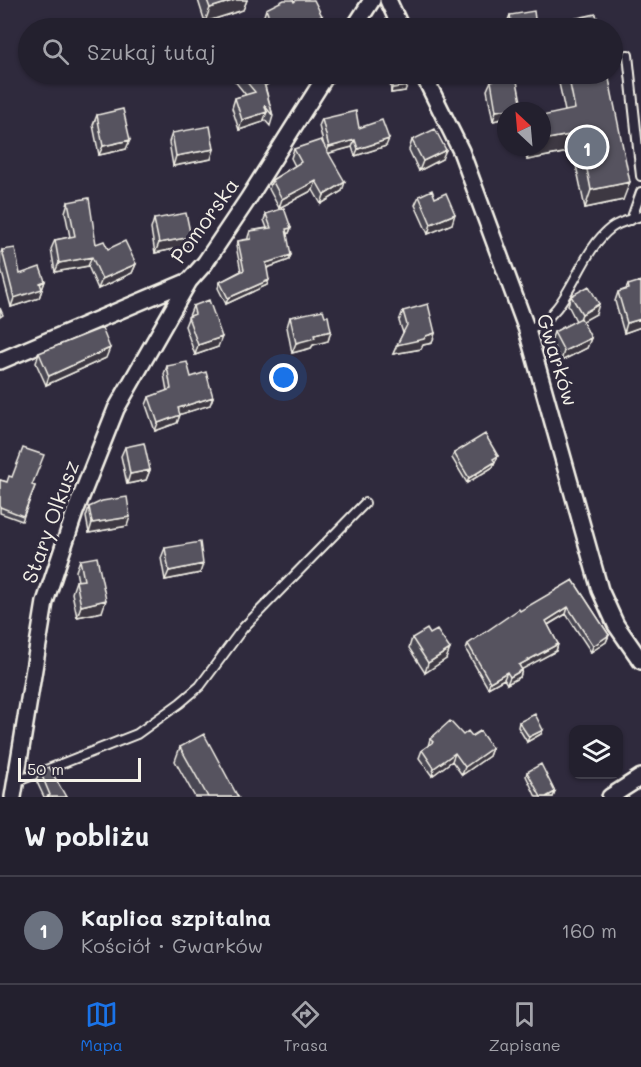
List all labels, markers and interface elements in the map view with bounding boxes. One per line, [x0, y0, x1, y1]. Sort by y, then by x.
search box [18, 18, 623, 84]
icon: search [39, 35, 72, 68]
text: Szukaj tutaj [87, 37, 216, 66]
north arrow [497, 102, 551, 156]
pin: 1 [568, 124, 606, 170]
street label: Pomorska [164, 172, 244, 268]
street label: Gwarków [532, 310, 585, 409]
your location [269, 363, 298, 392]
street label: Stary Olkusz [15, 456, 84, 587]
map controls [569, 725, 623, 779]
button: layers [569, 725, 623, 779]
scale bar [18, 755, 141, 782]
text: 50 m [27, 758, 64, 779]
text: W pobliżu [24, 819, 150, 853]
text: Kaplica szpitalna [81, 903, 271, 932]
text: 1 [39, 917, 48, 943]
text: 160 m [561, 917, 617, 943]
text: Kościół · Gwarków [81, 932, 263, 958]
tab: Mapa [80, 998, 123, 1055]
tab: Trasa [283, 998, 328, 1055]
tab: Zapisane [489, 998, 561, 1055]

